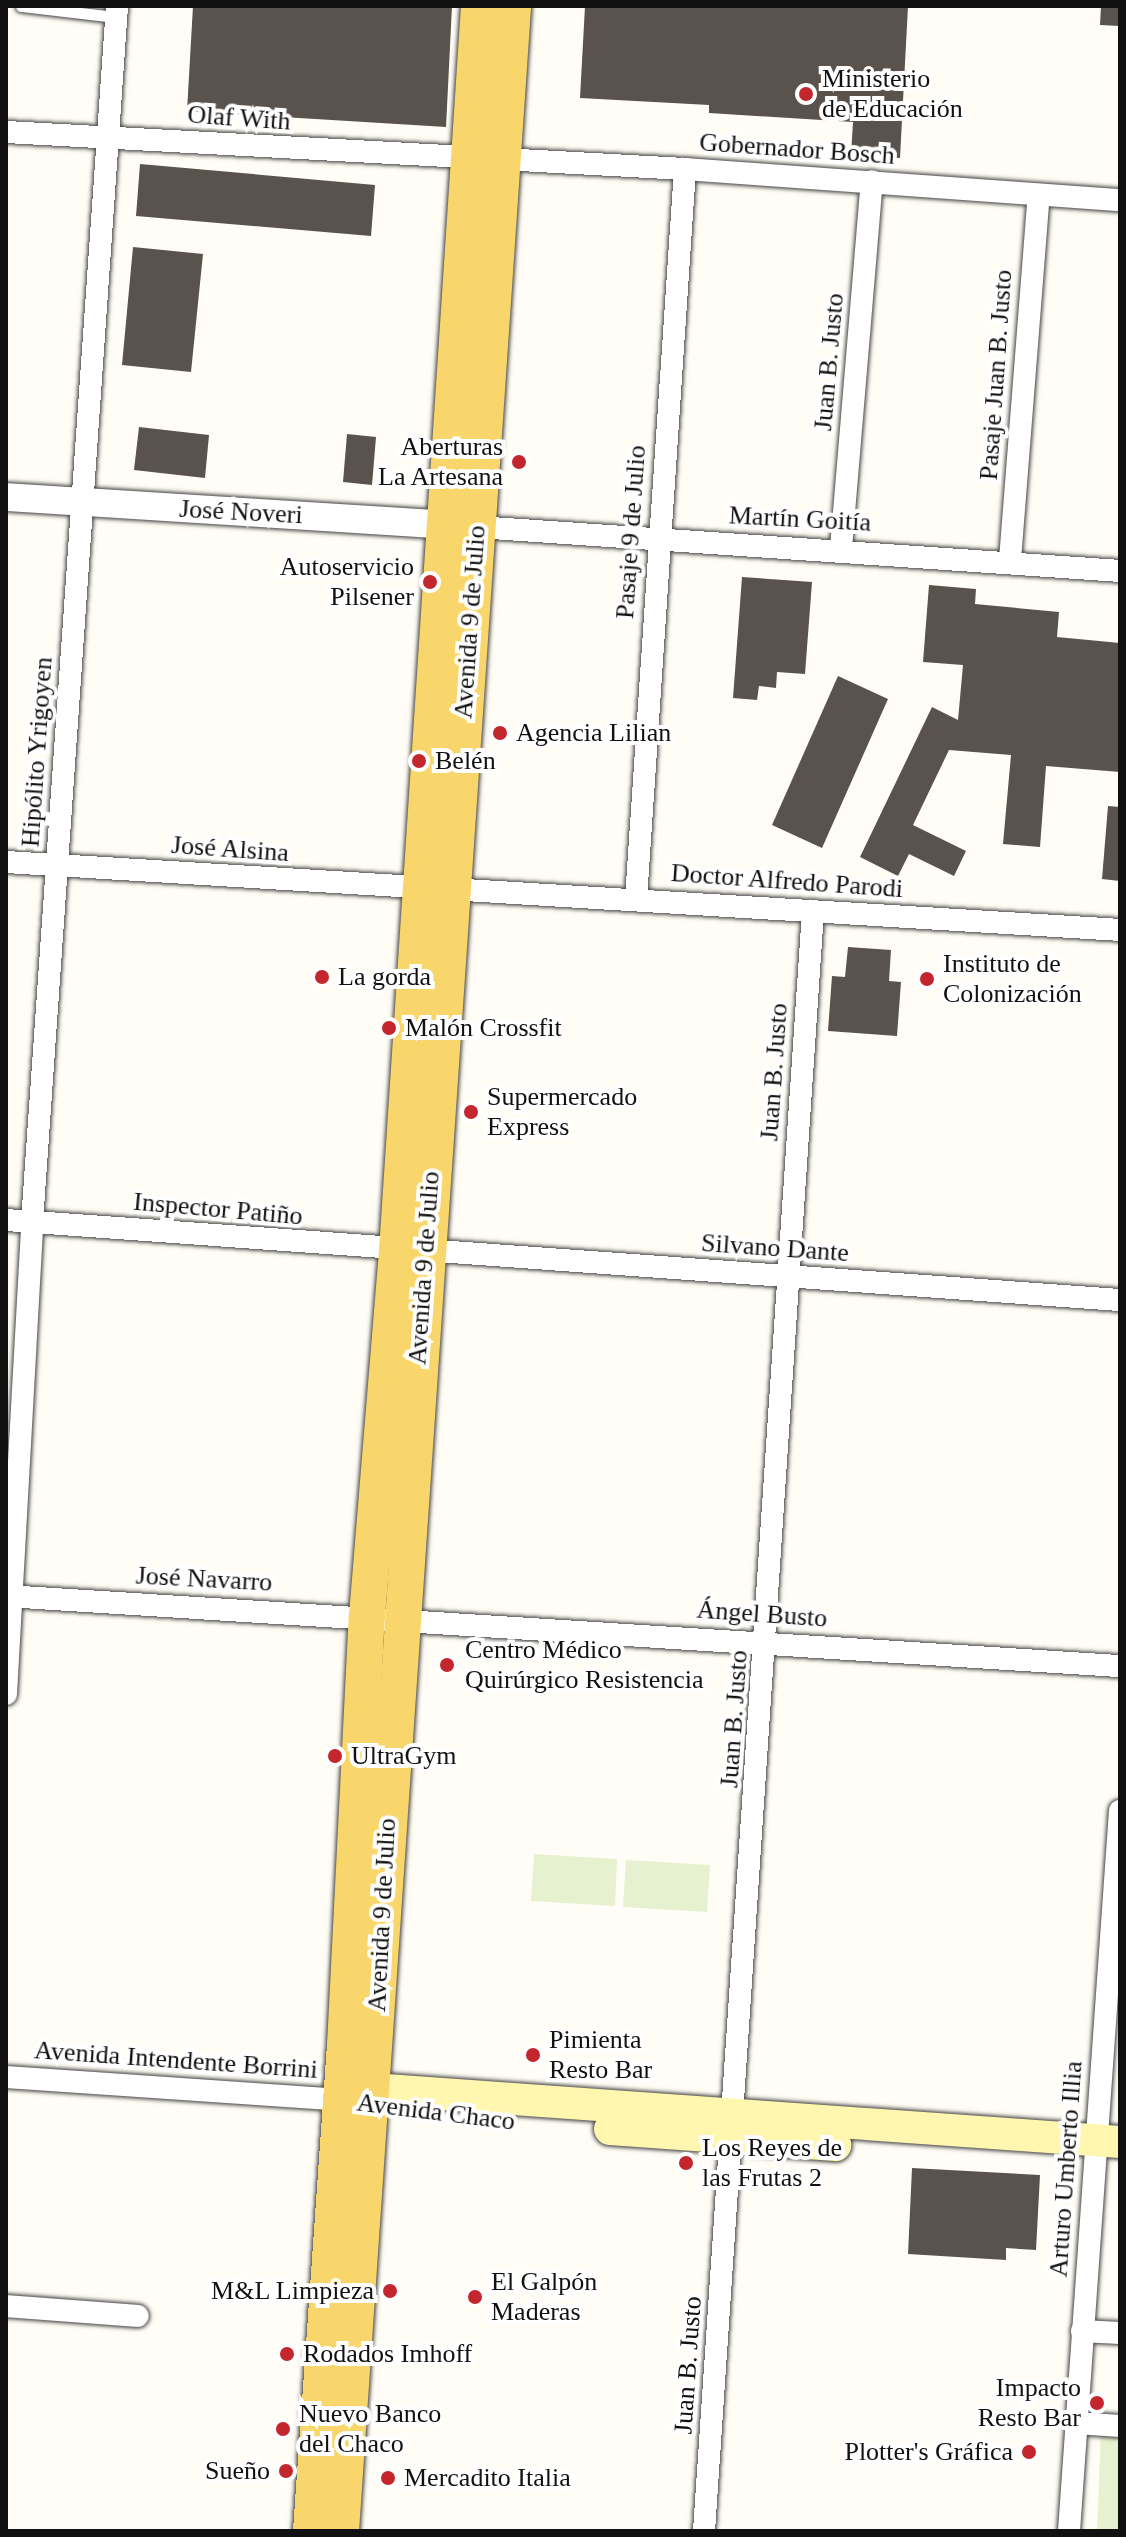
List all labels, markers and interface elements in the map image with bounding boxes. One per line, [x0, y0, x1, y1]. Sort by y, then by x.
place label: Ministerio de Educación [822, 63, 963, 124]
marker: Ministerio de Educación [797, 85, 815, 103]
street label: Olaf With [186, 99, 292, 137]
street label: Gobernador Bosch [698, 127, 896, 171]
street label: Pasaje Juan B. Justo [973, 269, 1019, 481]
street label: Juan B. Justo [807, 292, 851, 432]
place label: Aberturas La Artesana [377, 431, 503, 492]
street label: Pasaje 9 de Julio [609, 444, 653, 620]
marker: Aberturas La Artesana [510, 453, 528, 471]
street label: José Noveri [179, 493, 303, 531]
street label: Martín Goitía [728, 500, 872, 538]
street label: Avenida 9 de Julio [448, 524, 492, 720]
place label: Autoservicio Pilsener [280, 551, 414, 612]
marker: Autoservicio Pilsener [421, 573, 439, 591]
street label: Hipólito Yrigoyen [15, 655, 59, 849]
place label: Agencia Lilian [516, 717, 671, 749]
marker: Agencia Lilian [491, 724, 509, 742]
place label: Belén [435, 745, 496, 777]
marker: Belén [410, 752, 428, 770]
street label: José Alsina [169, 829, 291, 869]
street label: Doctor Alfredo Parodi [669, 857, 905, 905]
place label: Instituto de Colonización [943, 948, 1082, 1010]
place label: La gorda [338, 961, 431, 993]
marker: La gorda [313, 968, 331, 986]
marker: Instituto de Colonización [918, 970, 936, 988]
street label: Juan B. Justo [754, 1002, 794, 1142]
place label: Malón Crossfit [405, 1012, 562, 1044]
marker: Malón Crossfit [380, 1019, 398, 1037]
place label: Supermercado Express [487, 1081, 637, 1142]
marker: Supermercado Express [462, 1103, 480, 1121]
street label: Avenida 9 de Julio [402, 1170, 446, 1366]
street label: Inspector Patiño [132, 1186, 304, 1232]
street label: Silvano Dante [700, 1227, 850, 1269]
street label: José Navarro [135, 1560, 273, 1598]
street label: Ángel Busto [696, 1594, 828, 1634]
place label: Centro Médico Quirúrgico Resistencia [465, 1634, 704, 1696]
street label: Juan B. Justo [714, 1649, 754, 1789]
marker: Centro Médico Quirúrgico Resistencia [436, 1654, 458, 1676]
place label: UltraGym [351, 1740, 456, 1772]
marker: UltraGym [326, 1747, 344, 1765]
street label: Avenida 9 de Julio [361, 1817, 403, 2013]
place label: Pimienta Resto Bar [549, 2024, 652, 2086]
street label: Avenida Intendente Borrini [33, 2035, 319, 2085]
marker: Pimienta Resto Bar [524, 2046, 542, 2064]
street label: Arturo Umberto Illia [1043, 2060, 1089, 2278]
street label: Avenida Chaco [355, 2087, 517, 2137]
place label: Los Reyes de las Frutas 2 [702, 2132, 842, 2194]
marker: Los Reyes de las Frutas 2 [677, 2154, 695, 2172]
place label: El Galpón Maderas [491, 2266, 597, 2328]
place label: M&L Limpieza [210, 2275, 374, 2307]
marker: M&L Limpieza [381, 2282, 399, 2300]
marker: El Galpón Maderas [466, 2288, 484, 2306]
street label: Juan B. Justo [668, 2295, 708, 2435]
place label: Rodados Imhoff [303, 2338, 472, 2370]
marker: Rodados Imhoff [278, 2345, 296, 2363]
place label: Impacto Resto Bar [978, 2372, 1081, 2434]
marker: Impacto Resto Bar [1088, 2394, 1106, 2412]
place label: Nuevo Banco del Chaco [299, 2398, 441, 2460]
marker: Nuevo Banco del Chaco [274, 2420, 292, 2438]
place label: Plotter's Gráfica [844, 2436, 1013, 2468]
marker: Plotter's Gráfica [1020, 2443, 1038, 2461]
place label: Sueño [205, 2455, 270, 2487]
marker: Sueño [277, 2462, 295, 2480]
place label: Mercadito Italia [404, 2462, 571, 2494]
marker: Mercadito Italia [379, 2469, 397, 2487]

